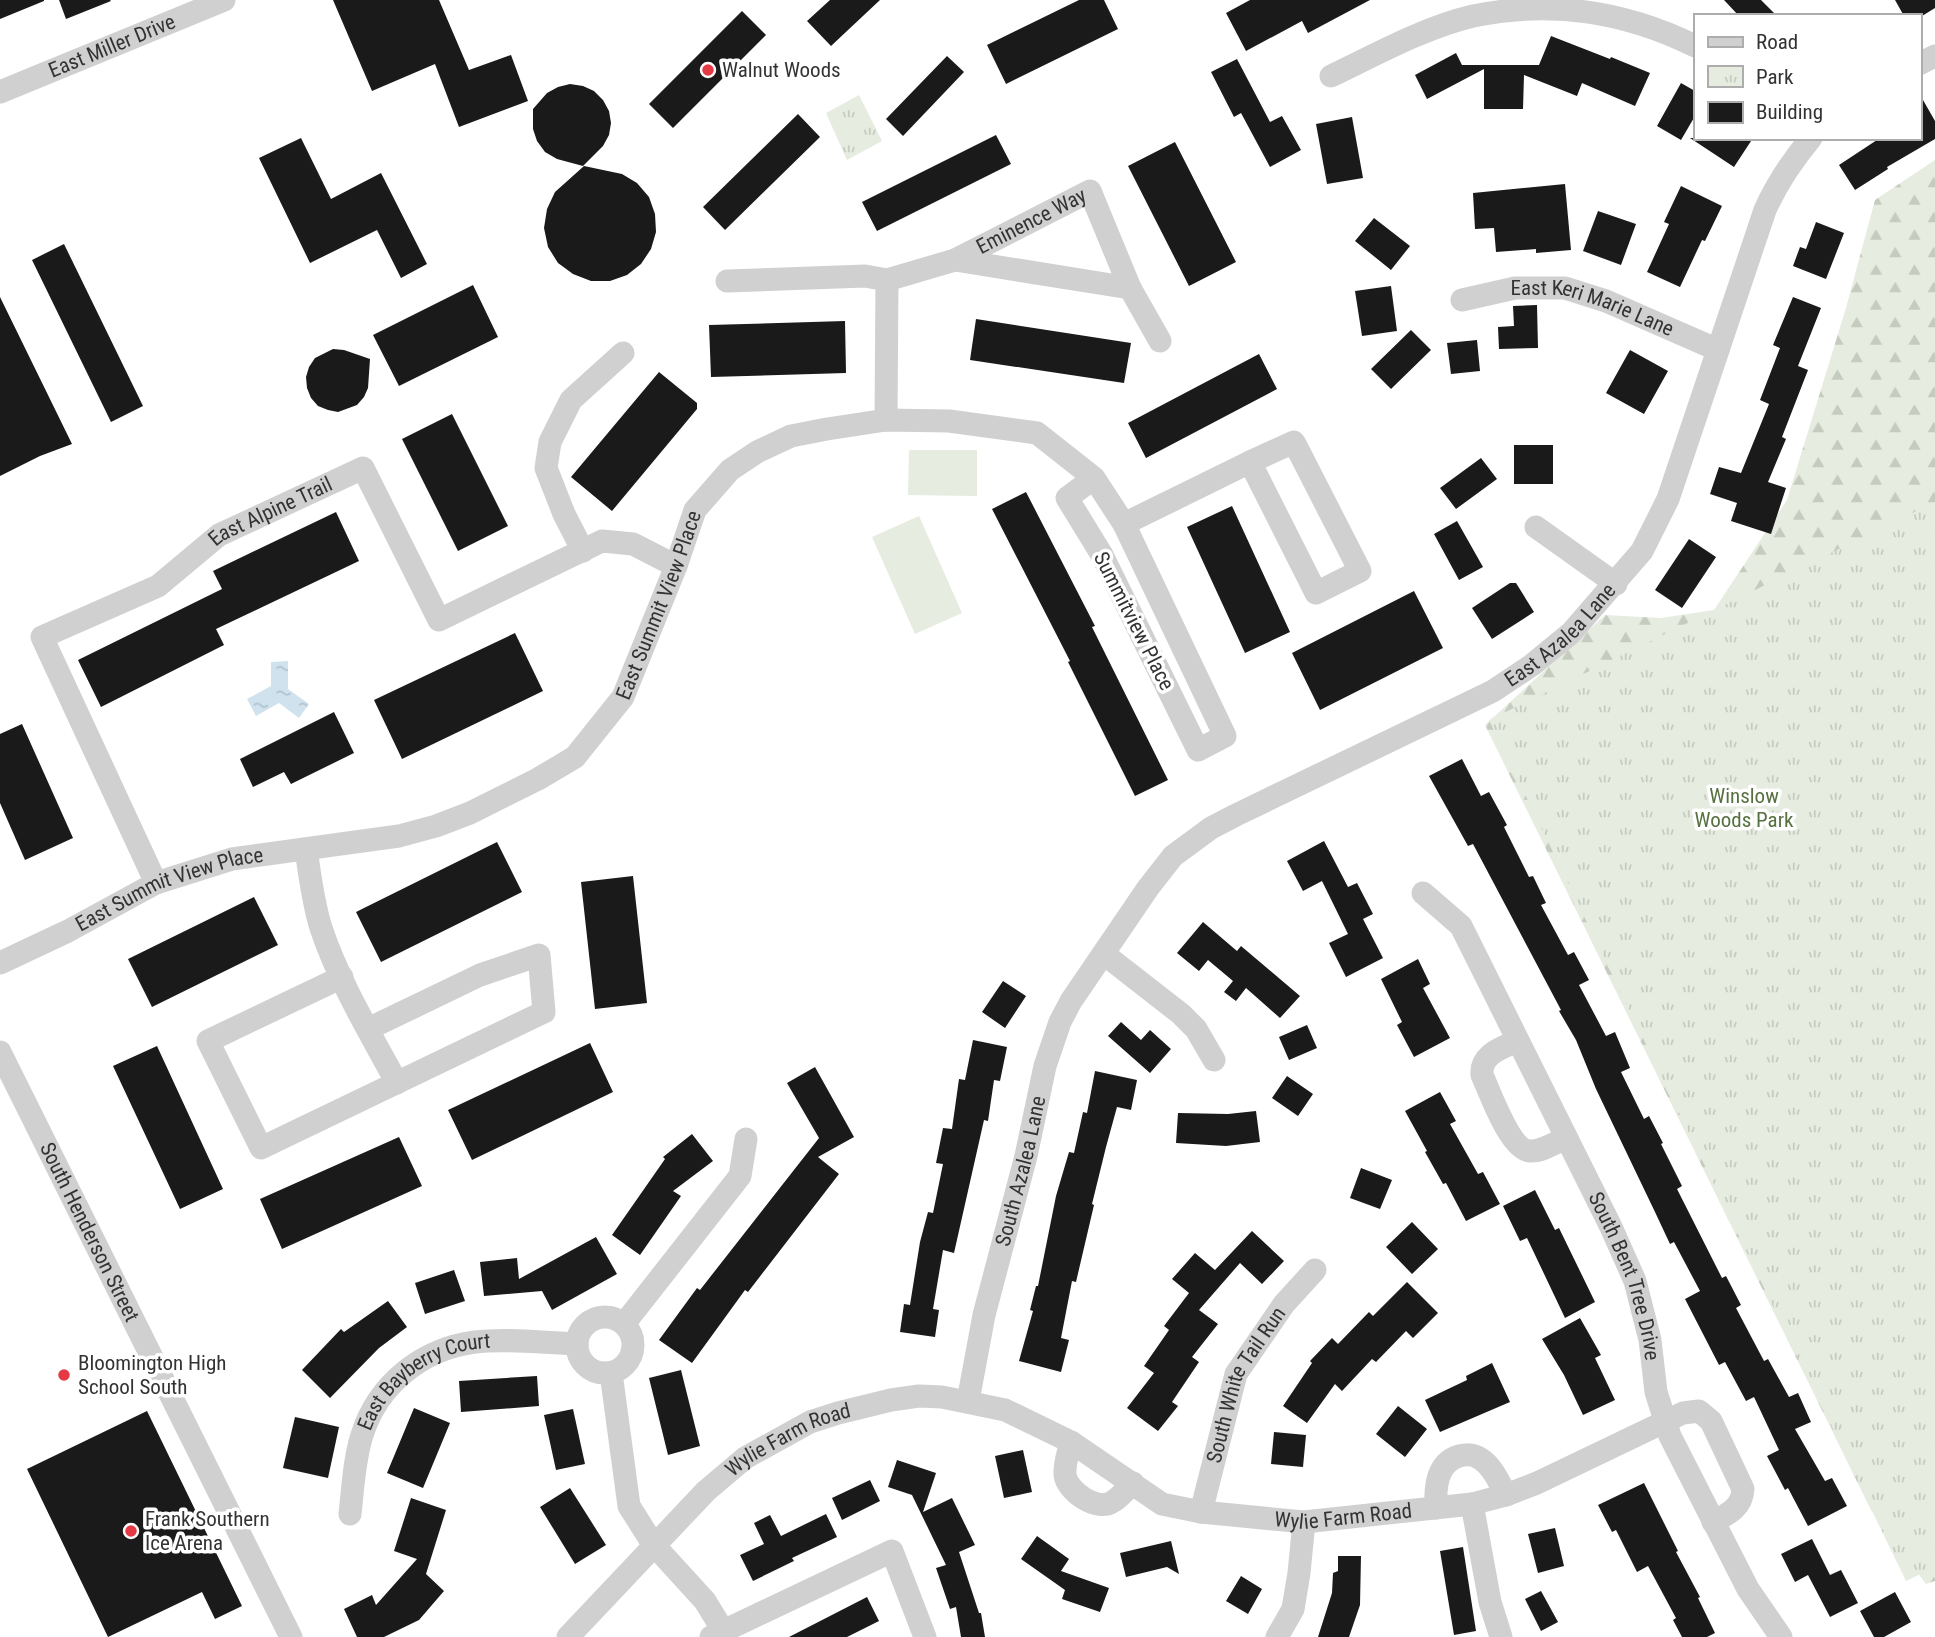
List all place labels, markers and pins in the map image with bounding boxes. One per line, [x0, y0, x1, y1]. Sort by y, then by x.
place label: Walnut Woods [722, 58, 841, 82]
marker: Walnut Woods [700, 62, 716, 78]
place label: Bloomington High School South [78, 1351, 226, 1399]
marker: Bloomington High School South [56, 1367, 72, 1383]
place label: Frank Southern Ice Arena [145, 1507, 270, 1555]
marker: Frank Southern Ice Arena [123, 1523, 139, 1539]

